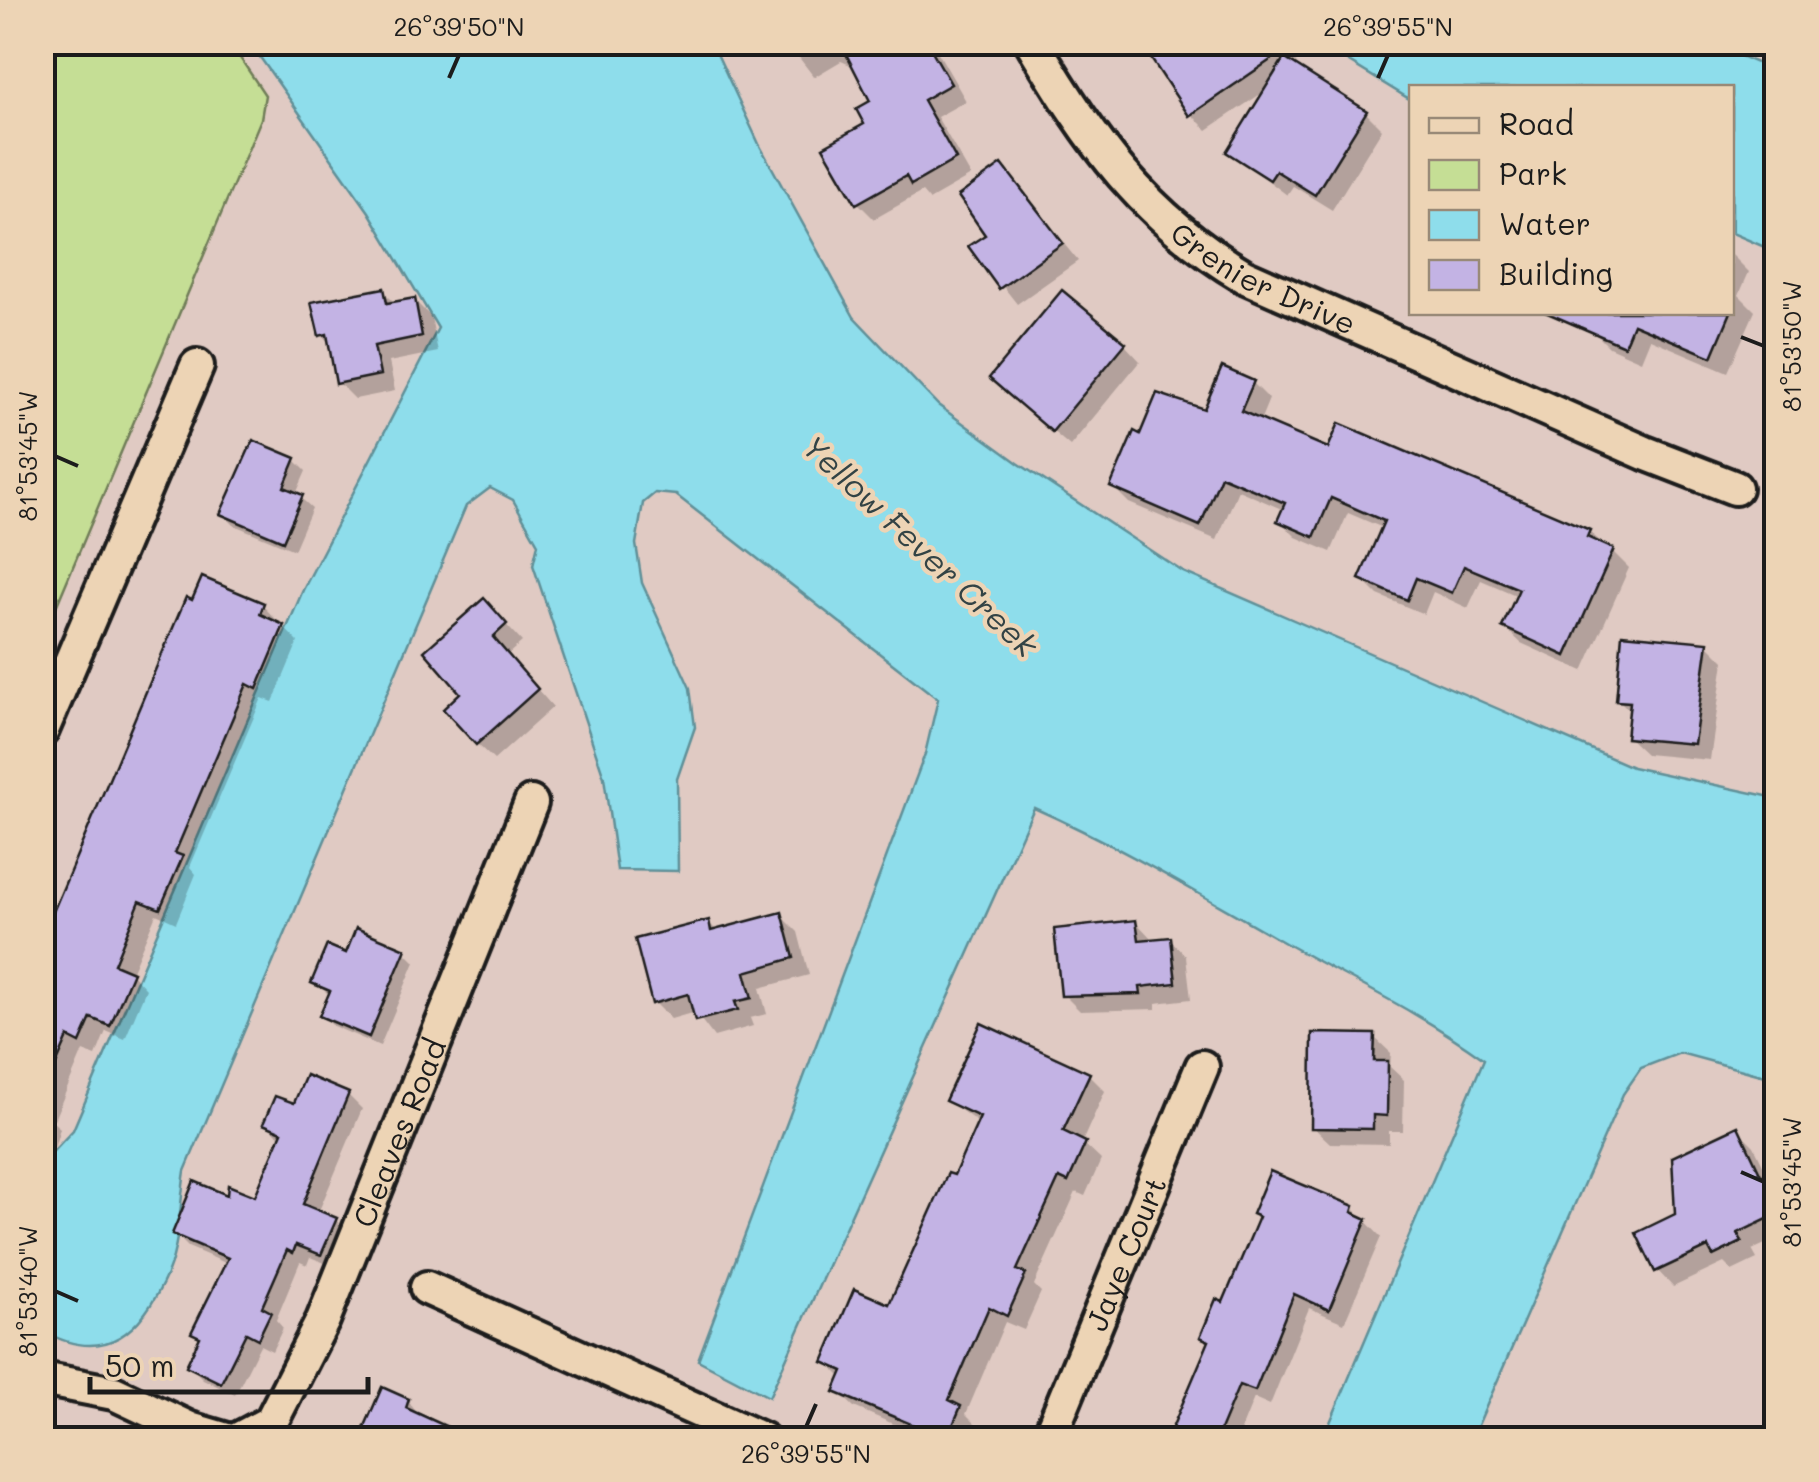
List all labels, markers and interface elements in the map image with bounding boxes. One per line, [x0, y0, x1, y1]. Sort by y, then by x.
text: 26°39'50"N [394, 10, 524, 42]
text: 26°39'55"N [1323, 10, 1453, 42]
legend [1409, 85, 1734, 315]
text: Road [1499, 103, 1574, 143]
text: Park [1499, 153, 1567, 193]
text: Water [1499, 203, 1591, 243]
street label: Grenier Drive [1163, 212, 1362, 343]
text: Building [1499, 253, 1613, 293]
text: 81°53'50"W [1775, 280, 1807, 412]
text: 81°53'45"W [11, 391, 43, 521]
water label: Yellow Fever Creek [794, 425, 1048, 666]
street label: Cleaves Road [343, 1032, 454, 1233]
text: 81°53'45"W [1775, 1117, 1807, 1247]
street label: Jaye Court [1076, 1170, 1175, 1336]
text: 81°53'40"W [11, 1225, 43, 1357]
scale bar [90, 1332, 368, 1394]
text: 50 m [105, 1345, 175, 1385]
text: 26°39'55"N [741, 1437, 871, 1469]

